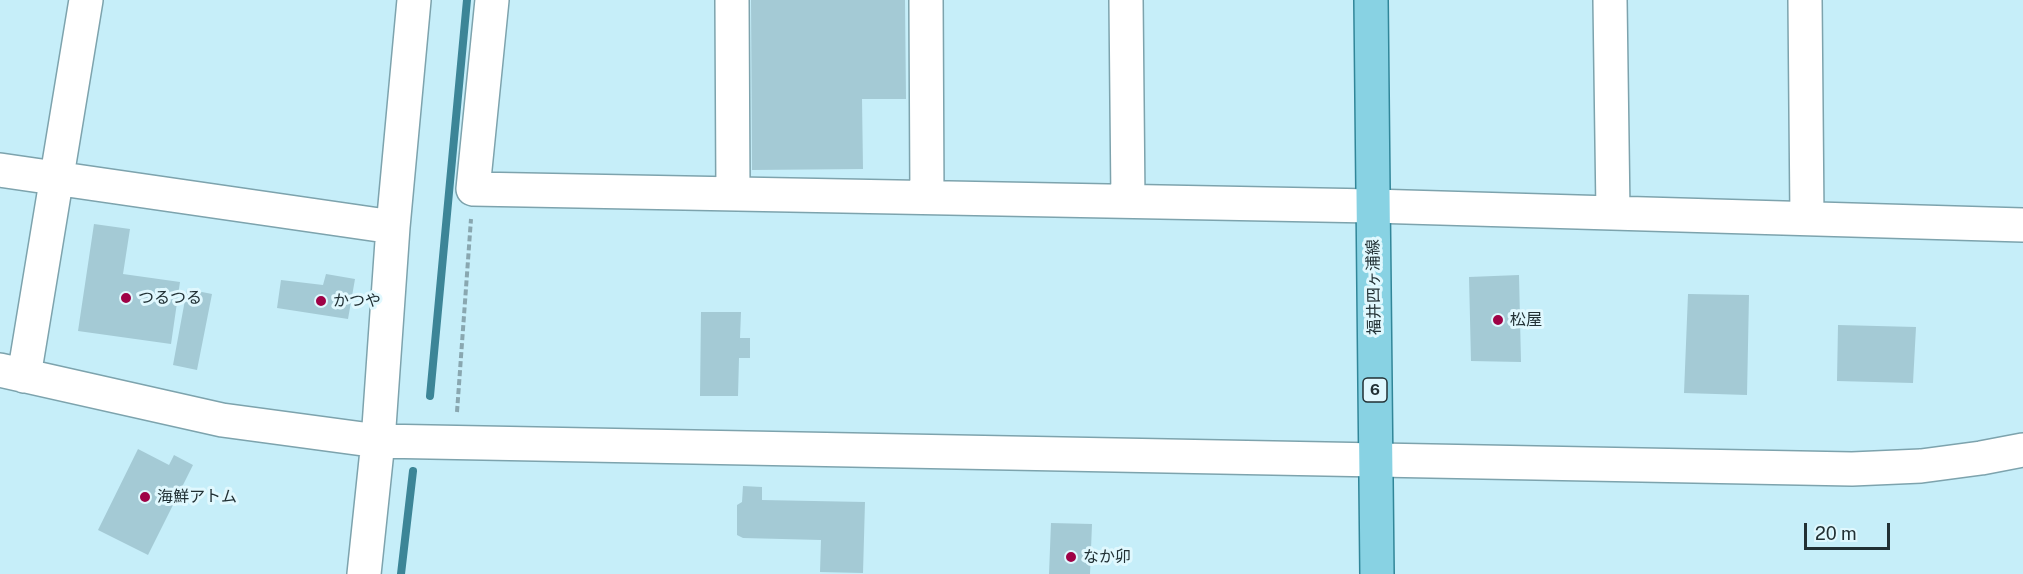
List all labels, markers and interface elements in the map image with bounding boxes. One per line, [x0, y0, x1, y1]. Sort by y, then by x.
street label: 福井四ヶ浦線 [1364, 239, 1384, 335]
place label: つるつる [138, 288, 202, 308]
marker: つるつる [119, 291, 133, 305]
place label: かつや [333, 291, 381, 311]
marker: かつや [314, 294, 328, 308]
place label: 松屋 [1510, 310, 1542, 330]
marker: 松屋 [1491, 313, 1505, 327]
road number: 6 [1363, 378, 1387, 402]
place label: 海鮮アトム [157, 487, 237, 507]
marker: 海鮮アトム [138, 490, 152, 504]
scale bar [1807, 511, 1892, 549]
text: 20 m [1815, 523, 1857, 544]
place label: なか卯 [1083, 547, 1131, 567]
marker: なか卯 [1064, 550, 1078, 564]

